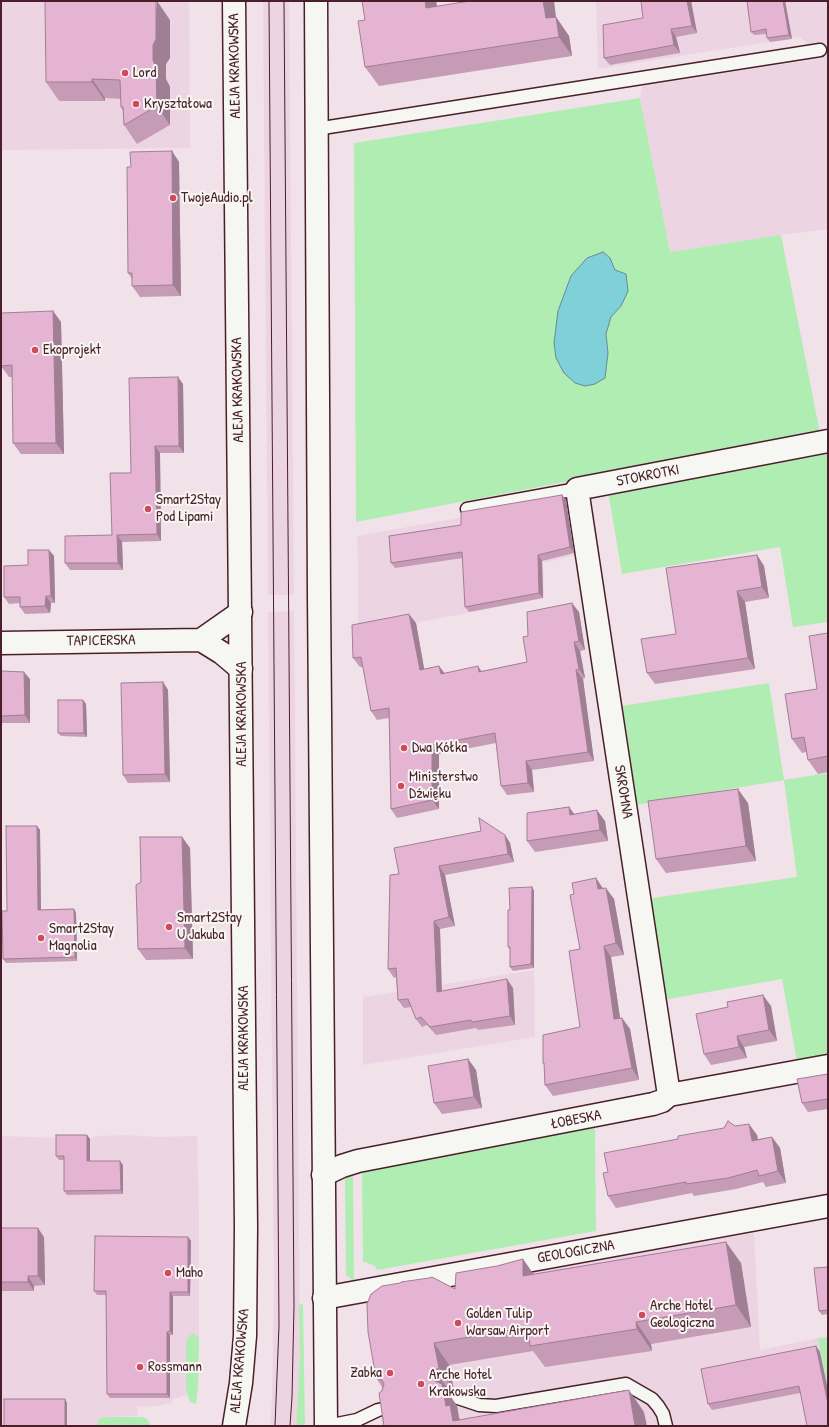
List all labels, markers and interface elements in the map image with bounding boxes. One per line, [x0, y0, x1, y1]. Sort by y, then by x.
street label: ALEJA KRAKOWSKA [225, 13, 245, 119]
place label: Lord [133, 64, 156, 82]
marker: Lord [120, 68, 130, 78]
place label: Kryształowa [144, 95, 212, 113]
marker: Kryształowa [131, 99, 141, 109]
place label: TwojeAudio.pl [181, 189, 253, 207]
marker: TwojeAudio.pl [168, 193, 178, 203]
street label: ALEJA KRAKOWSKA [228, 337, 248, 443]
place label: Ekoprojekt [43, 341, 101, 359]
marker: Ekoprojekt [30, 345, 40, 355]
street label: STOKROTKI [615, 461, 681, 491]
place label: Smart2Stay Pod Lipami [156, 491, 221, 526]
marker: Smart2Stay Pod Lipami [143, 504, 153, 514]
street label: TAPICERSKA [66, 631, 136, 651]
street label: ALEJA KRAKOWSKA [233, 661, 251, 767]
place label: Dwa Kółka [412, 739, 467, 757]
marker: Dwa Kółka [399, 743, 409, 753]
street label: SKROMNA [610, 764, 636, 820]
place label: Ministerstwo Dźwięku [409, 768, 478, 803]
marker: Ministerstwo Dźwięku [396, 781, 406, 791]
place label: Smart2Stay U Jakuba [177, 909, 242, 944]
place label: Smart2Stay Magnolia [49, 920, 114, 955]
marker: Smart2Stay U Jakuba [164, 922, 174, 932]
marker: Smart2Stay Magnolia [36, 933, 46, 943]
street label: ALEJA KRAKOWSKA [235, 985, 253, 1091]
street label: ŁOBESKA [549, 1106, 603, 1134]
street label: GEOLOGICZNA [536, 1236, 616, 1268]
place label: Maho [176, 1264, 203, 1282]
marker: Maho [163, 1268, 173, 1278]
place label: Arche Hotel Geologiczna [650, 1297, 714, 1332]
place label: Golden Tulip Warsaw Airport [466, 1305, 549, 1340]
street label: ALEJA KRAKOWSKA [226, 1308, 254, 1414]
marker: Arche Hotel Geologiczna [637, 1310, 647, 1320]
marker: Golden Tulip Warsaw Airport [453, 1318, 463, 1328]
place label: Rossmann [148, 1358, 202, 1376]
marker: Rossmann [135, 1362, 145, 1372]
place label: Zabka [350, 1364, 382, 1382]
place label: Arche Hotel Krakowska [429, 1366, 492, 1401]
marker: Zabka [385, 1368, 395, 1378]
marker: Arche Hotel Krakowska [416, 1379, 426, 1389]

